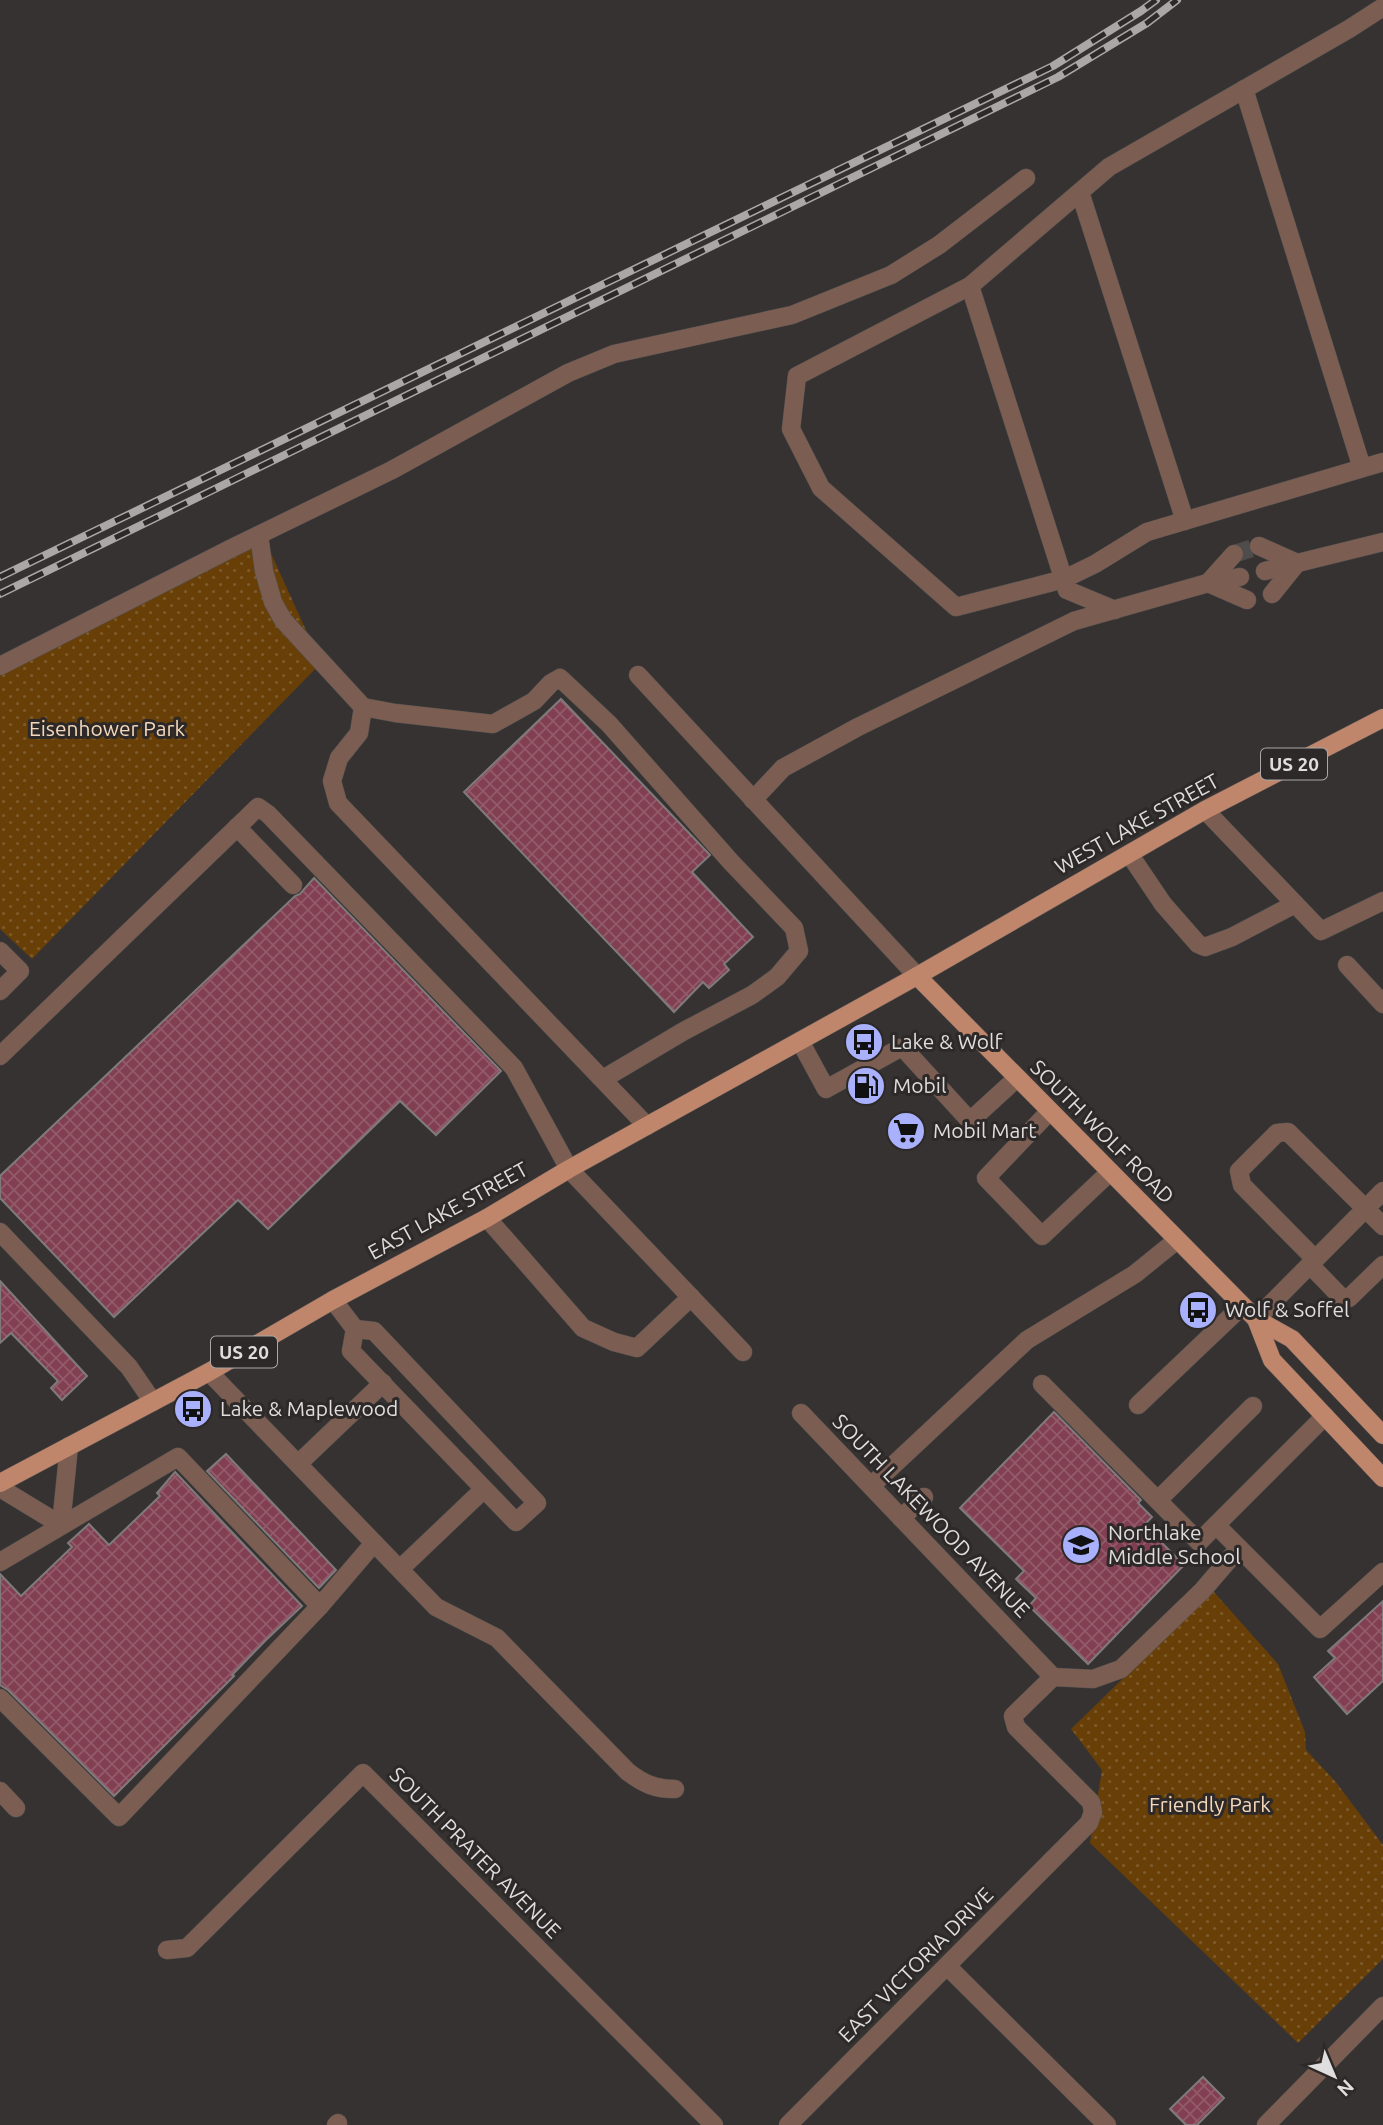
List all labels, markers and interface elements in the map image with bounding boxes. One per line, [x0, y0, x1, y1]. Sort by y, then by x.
park label: Eisenhower Park [29, 716, 185, 740]
road number: US 20 [1261, 748, 1327, 779]
street label: WEST LAKE STREET [1050, 768, 1223, 878]
bus stop icon: Lake & Wolf [843, 1021, 885, 1063]
place label: Lake & Wolf [891, 1029, 1004, 1053]
street label: SOUTH WOLF ROAD [1026, 1055, 1179, 1208]
fuel station icon: Mobil [845, 1065, 887, 1107]
place label: Mobil [893, 1073, 946, 1097]
supermarket icon: Mobil Mart [885, 1110, 927, 1152]
place label: Mobil Mart [933, 1118, 1037, 1142]
street label: EAST LAKE STREET [363, 1156, 532, 1264]
bus stop icon: Wolf & Soffel [1177, 1289, 1219, 1331]
place label: Wolf & Soffel [1225, 1297, 1350, 1321]
road number: US 20 [211, 1336, 277, 1368]
bus stop icon: Lake & Maplewood [172, 1388, 214, 1430]
place label: Lake & Maplewood [220, 1396, 398, 1420]
street label: SOUTH LAKEWOOD AVENUE [828, 1409, 1035, 1622]
place label: Northlake Middle School [1108, 1520, 1241, 1568]
school or university icon: Northlake Middle School [1060, 1524, 1102, 1566]
street label: SOUTH PRATER AVENUE [385, 1762, 566, 1943]
park label: Friendly Park [1149, 1792, 1271, 1816]
street label: EAST VICTORIA DRIVE [833, 1882, 997, 2046]
north arrow [1299, 2041, 1369, 2111]
text: N [1333, 2075, 1359, 2101]

